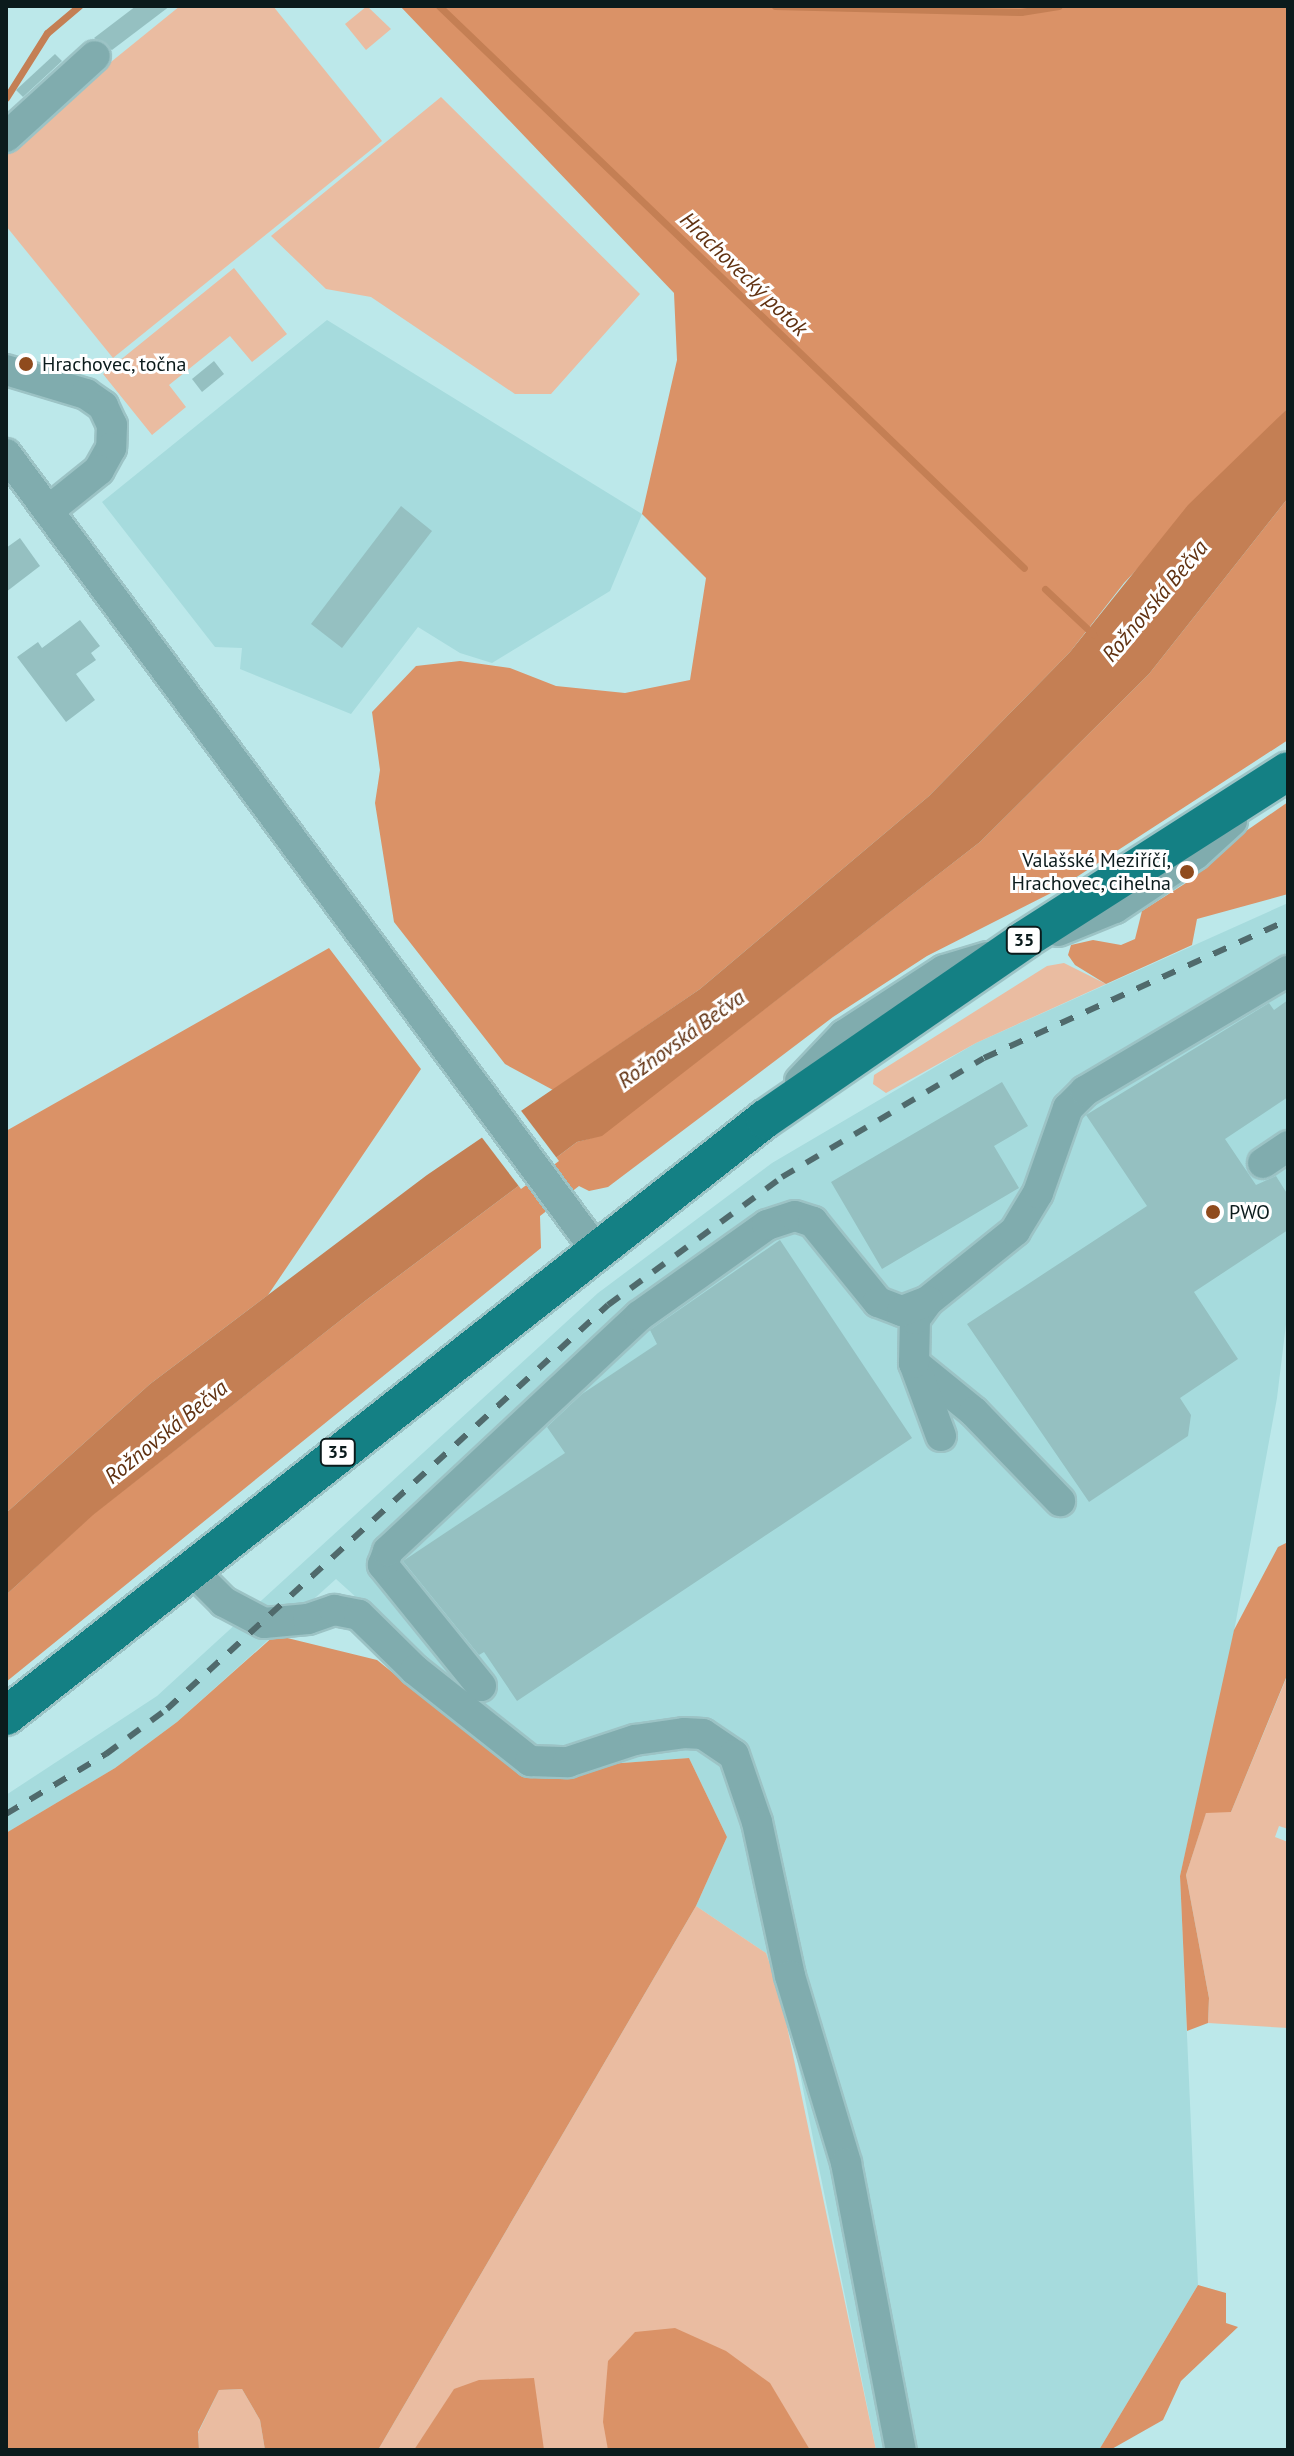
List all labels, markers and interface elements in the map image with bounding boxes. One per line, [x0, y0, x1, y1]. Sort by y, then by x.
water label: Hrachovecký potok [675, 206, 813, 342]
place label: Hrachovec, točna [42, 352, 188, 376]
marker: Hrachovec, točna [17, 355, 35, 373]
water label: Rožnovská Bečva [1097, 535, 1213, 667]
place label: Valašské Meziříčí, Hrachovec, cihelna [1010, 848, 1171, 895]
marker: Valašské Meziříčí, Hrachovec, cihelna [1178, 863, 1196, 881]
road number: 35 [1004, 926, 1044, 954]
water label: Rožnovská Bečva [612, 984, 750, 1094]
place label: PWO [1229, 1200, 1270, 1224]
marker: PWO [1204, 1203, 1222, 1221]
water label: Rožnovská Bečva [99, 1374, 233, 1490]
road number: 35 [318, 1438, 358, 1466]

